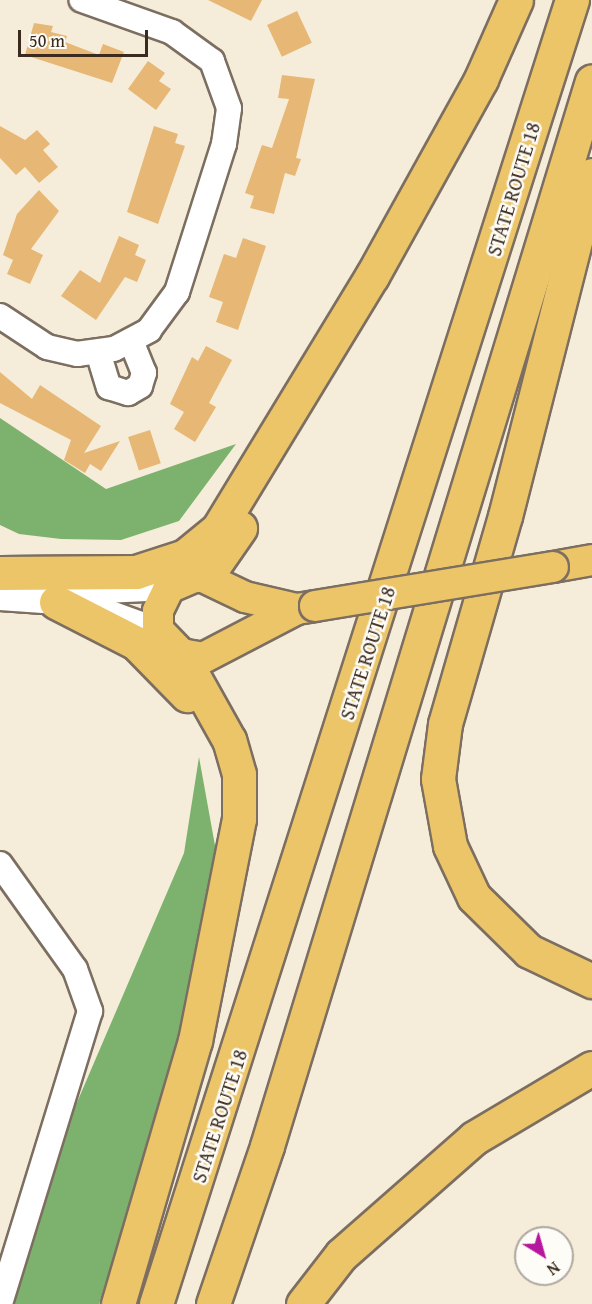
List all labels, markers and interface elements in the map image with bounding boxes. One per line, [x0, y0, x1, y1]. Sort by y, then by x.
scale bar [21, 18, 152, 56]
text: 50 m [29, 27, 65, 54]
street label: STATE ROUTE 18 [481, 119, 545, 259]
street label: STATE ROUTE 18 [334, 583, 400, 723]
street label: STATE ROUTE 18 [186, 1046, 252, 1186]
north arrow [514, 1226, 574, 1286]
text: N [542, 1256, 565, 1282]

